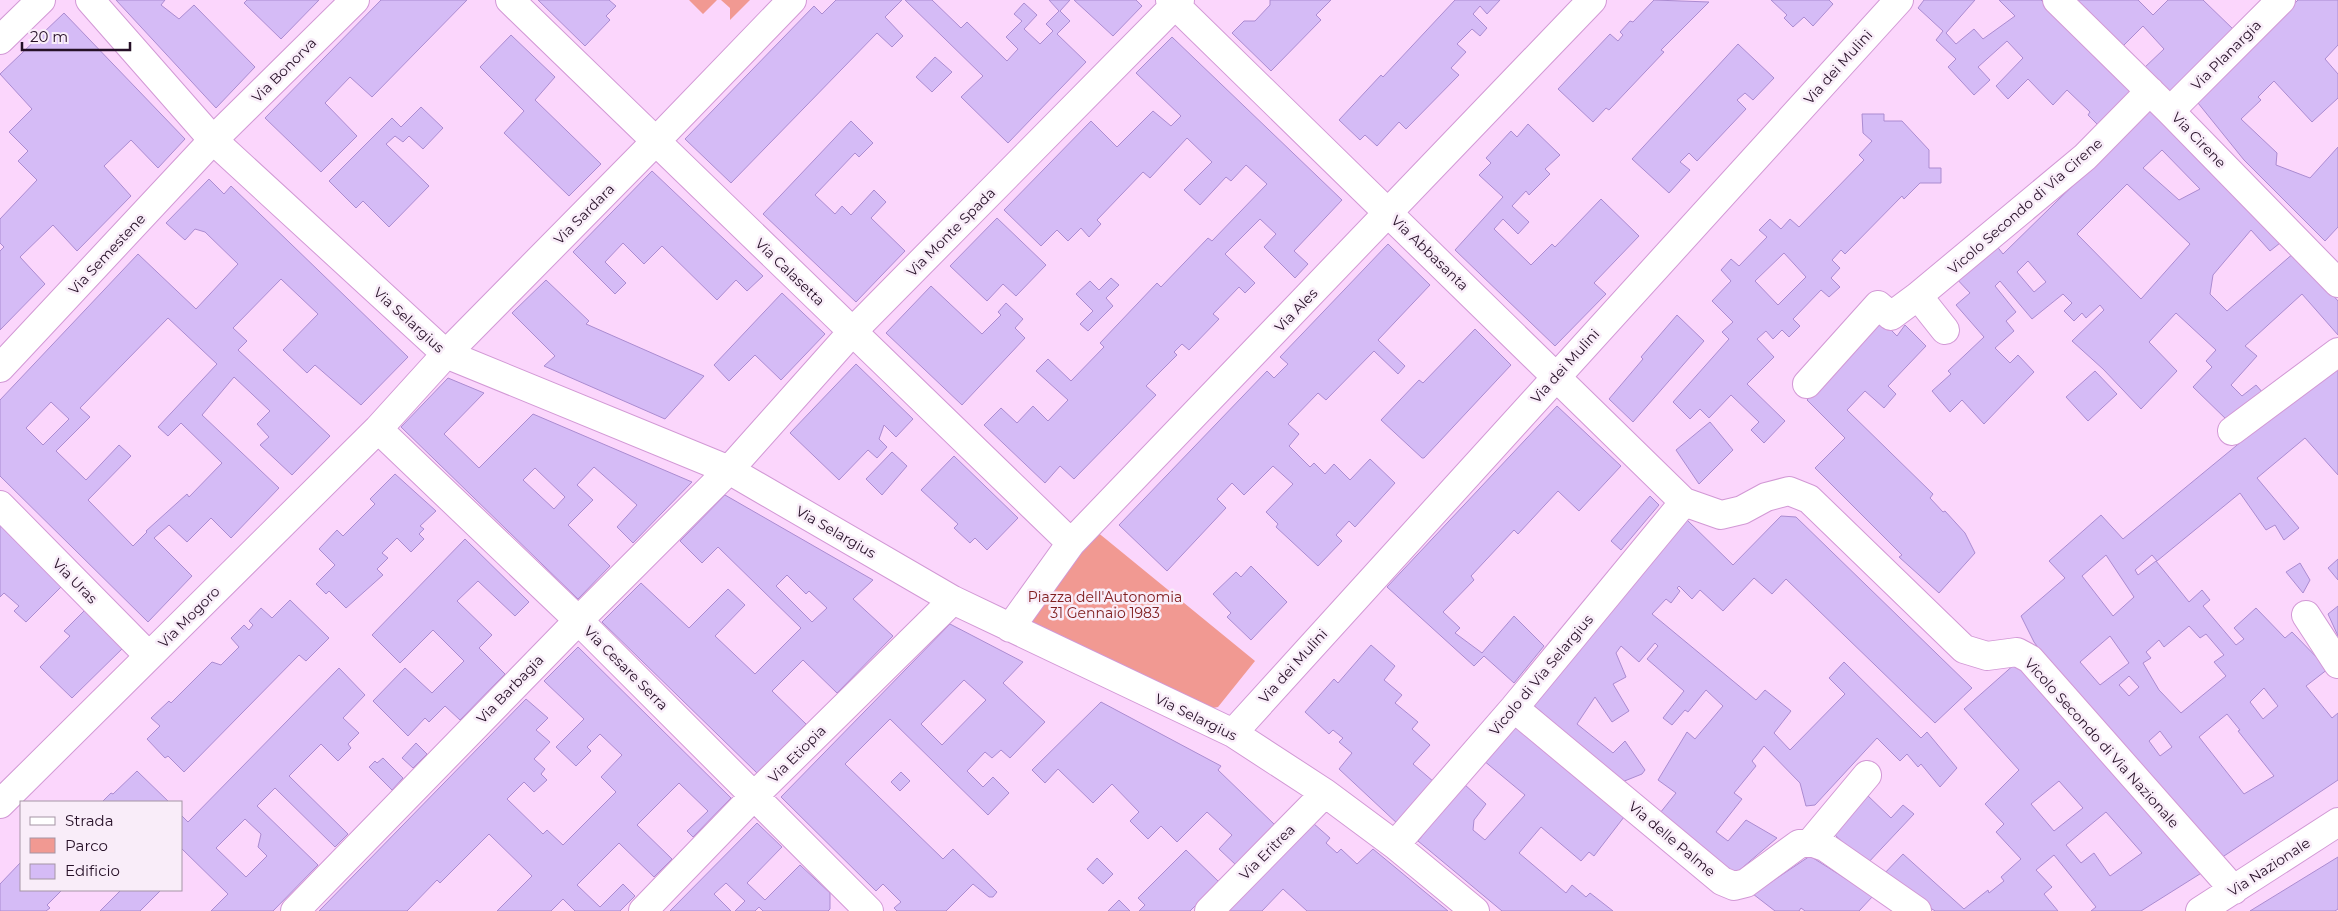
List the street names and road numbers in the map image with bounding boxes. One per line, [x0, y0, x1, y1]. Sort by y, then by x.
street label: Via Planargia [2187, 16, 2265, 94]
street label: Via dei Mulini [1800, 26, 1876, 108]
street label: Via Bonorva [248, 34, 320, 106]
street label: Via Cirene [2168, 108, 2230, 172]
street label: Vicolo Secondo di Via Cirene [1944, 134, 2106, 278]
street label: Via Sardara [550, 180, 618, 248]
street label: Via Monte Spada [903, 184, 999, 280]
street label: Via Semestene [65, 210, 149, 298]
street label: Via Abbasanta [1388, 212, 1472, 294]
street label: Via Calasetta [751, 234, 829, 310]
street label: Via Selargius [370, 283, 448, 357]
street label: Via Ales [1271, 284, 1321, 336]
street label: Via dei Mulini [1527, 325, 1603, 407]
street label: Via Selargius [793, 502, 879, 562]
street label: Via Uras [49, 555, 101, 607]
street label: Via Mogoro [154, 582, 224, 652]
street label: Vicolo di Via Selargius [1485, 611, 1597, 739]
street label: Via Cesare Serra [580, 622, 672, 714]
street label: Via dei Mulini [1255, 625, 1331, 707]
street label: Via Barbagia [473, 651, 547, 727]
street label: Vicolo Secondo di Via Nazionale [2021, 654, 2183, 832]
street label: Via Selargius [1152, 689, 1240, 745]
street label: Via Etiopia [764, 721, 830, 787]
street label: Via delle Palme [1625, 797, 1719, 881]
street label: Via Eritrea [1235, 820, 1299, 884]
street label: Via Nazionale [2224, 834, 2314, 900]

